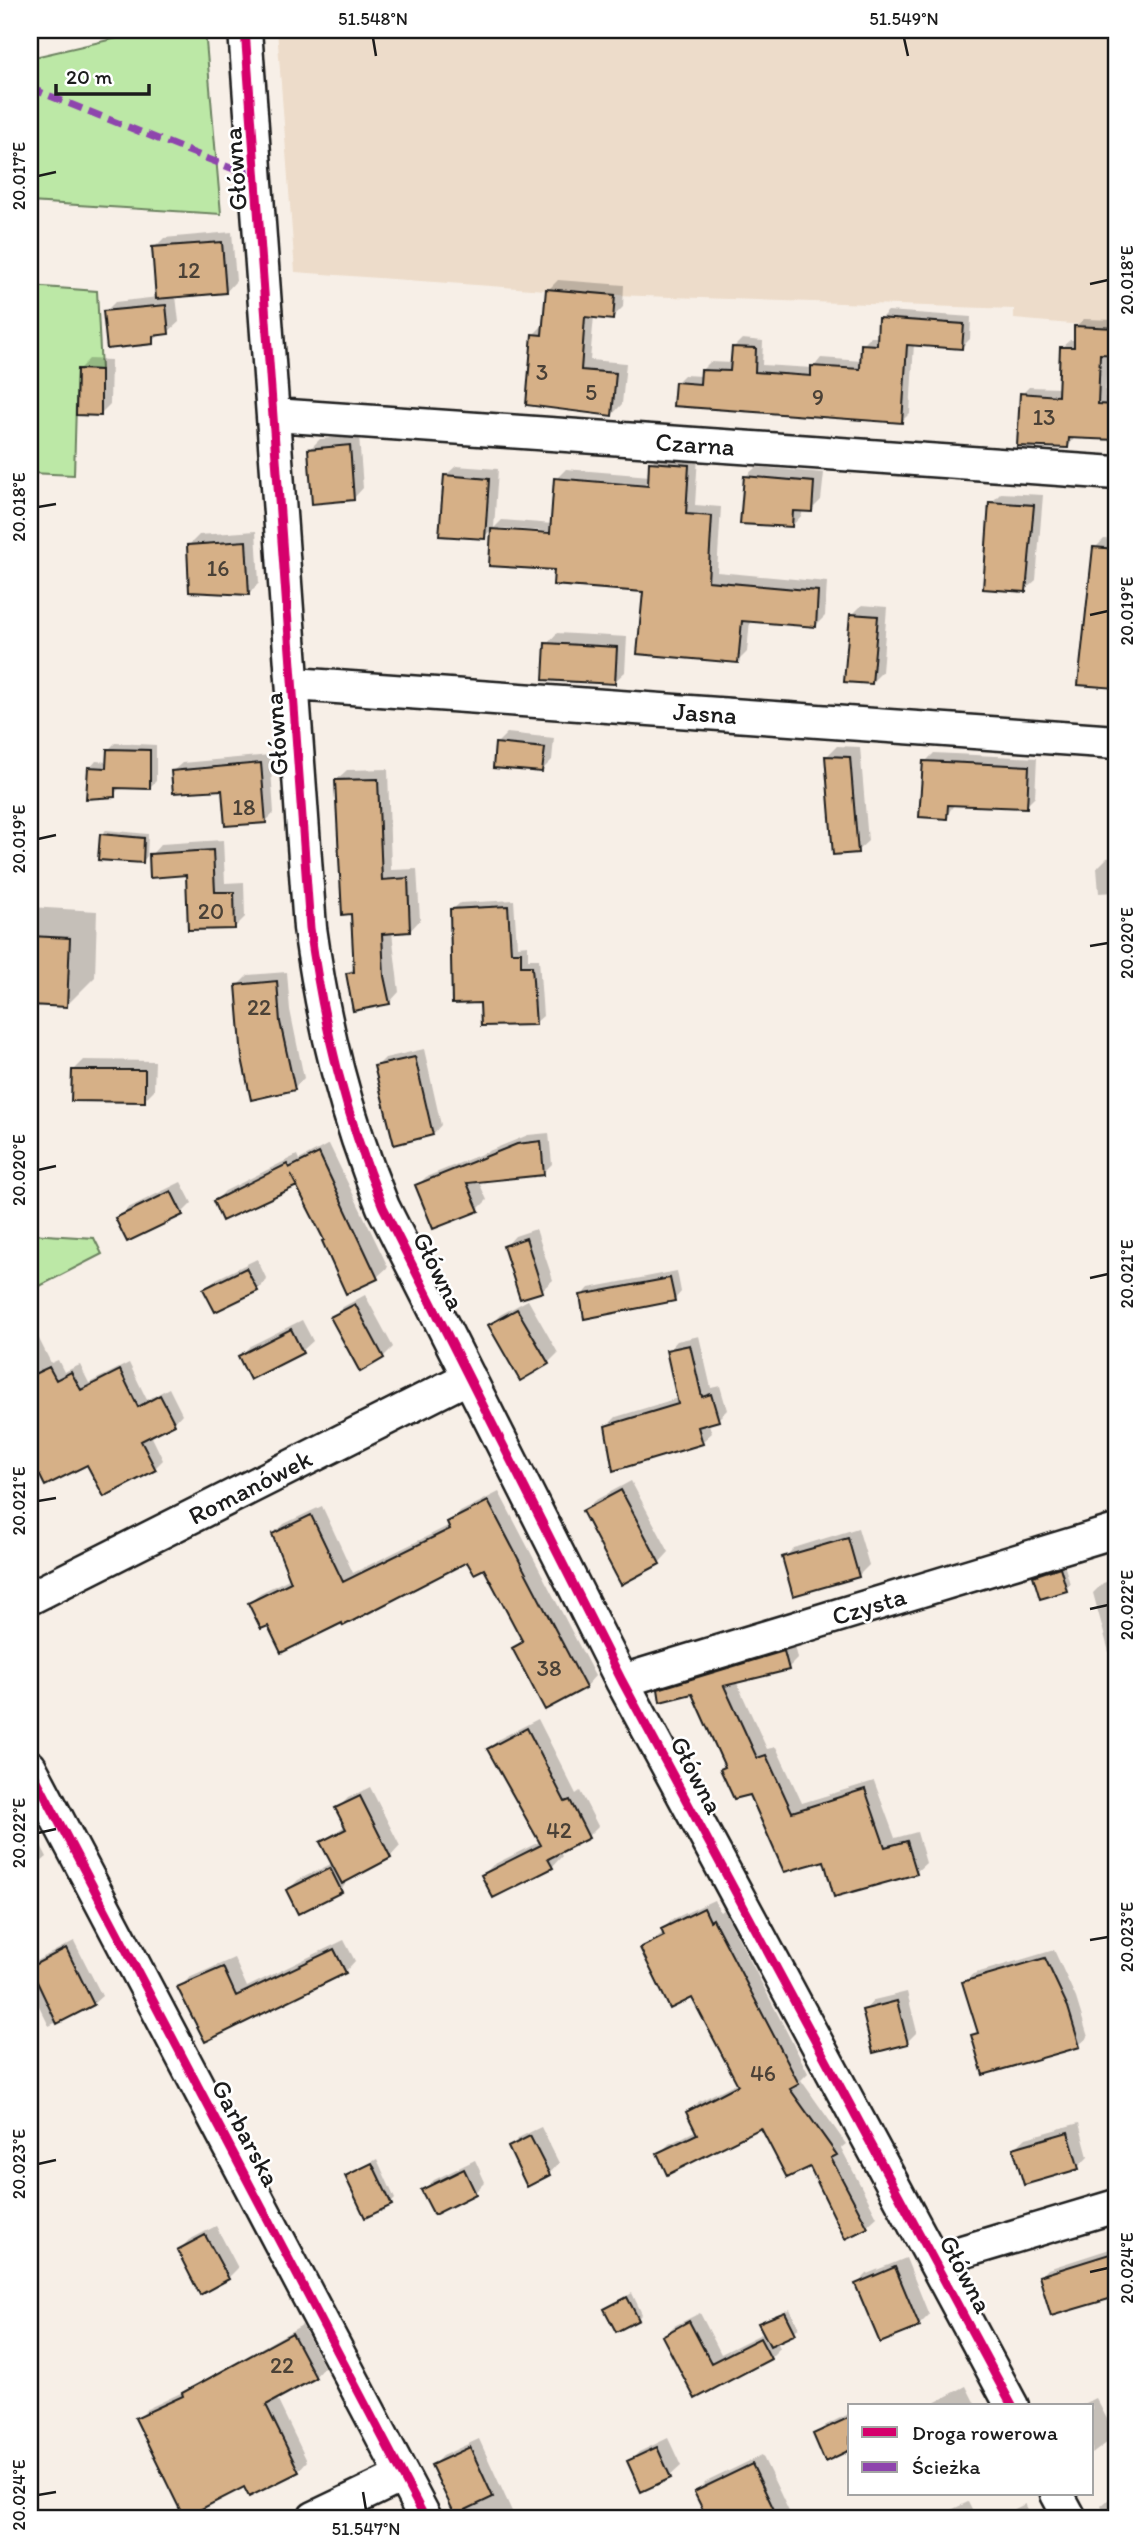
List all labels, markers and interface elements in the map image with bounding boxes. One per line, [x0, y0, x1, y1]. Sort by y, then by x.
text: 51.548°N [338, 8, 408, 30]
text: 51.549°N [869, 8, 939, 30]
scale bar [56, 52, 149, 96]
text: 20 m [66, 64, 113, 89]
street label: Główna [216, 126, 254, 212]
text: 20.017°E [8, 142, 30, 210]
text: 20.018°E [1116, 245, 1138, 315]
house number: 12 [178, 256, 200, 284]
house number: 3 [536, 358, 548, 386]
house number: 5 [585, 378, 597, 406]
house number: 9 [812, 383, 824, 411]
house number: 13 [1032, 403, 1056, 431]
street label: Czarna [654, 425, 736, 463]
text: 20.018°E [8, 472, 30, 542]
house number: 16 [207, 554, 229, 582]
text: 20.019°E [1116, 576, 1138, 646]
street label: Główna [257, 691, 295, 777]
street label: Jasna [672, 695, 738, 731]
house number: 18 [232, 793, 256, 821]
text: 20.019°E [8, 804, 30, 874]
house number: 20 [198, 897, 224, 925]
text: 20.020°E [1116, 907, 1138, 979]
house number: 22 [247, 993, 271, 1021]
text: 20.020°E [8, 1134, 30, 1206]
street label: Główna [406, 1226, 472, 1316]
text: 20.021°E [1116, 1239, 1138, 1309]
street label: Romanówek [183, 1442, 318, 1532]
text: 20.021°E [8, 1466, 30, 1536]
text: 20.022°E [1116, 1570, 1138, 1640]
street label: Czysta [828, 1579, 910, 1632]
house number: 38 [536, 1654, 562, 1682]
street label: Główna [663, 1730, 731, 1820]
text: 20.022°E [8, 1798, 30, 1868]
house number: 42 [546, 1816, 572, 1844]
text: 20.023°E [1116, 1902, 1138, 1972]
house number: 46 [750, 2059, 776, 2087]
street label: Garbarska [204, 2074, 288, 2193]
text: 20.023°E [8, 2129, 30, 2199]
street label: Główna [932, 2229, 1000, 2319]
text: 20.024°E [1116, 2232, 1138, 2304]
house number: 22 [270, 2351, 294, 2379]
legend [848, 2404, 1094, 2496]
text: Droga rowerowa [912, 2420, 1058, 2445]
text: Ścieżka [912, 2454, 980, 2479]
text: 20.024°E [8, 2459, 30, 2531]
text: 51.547°N [332, 2518, 400, 2540]

